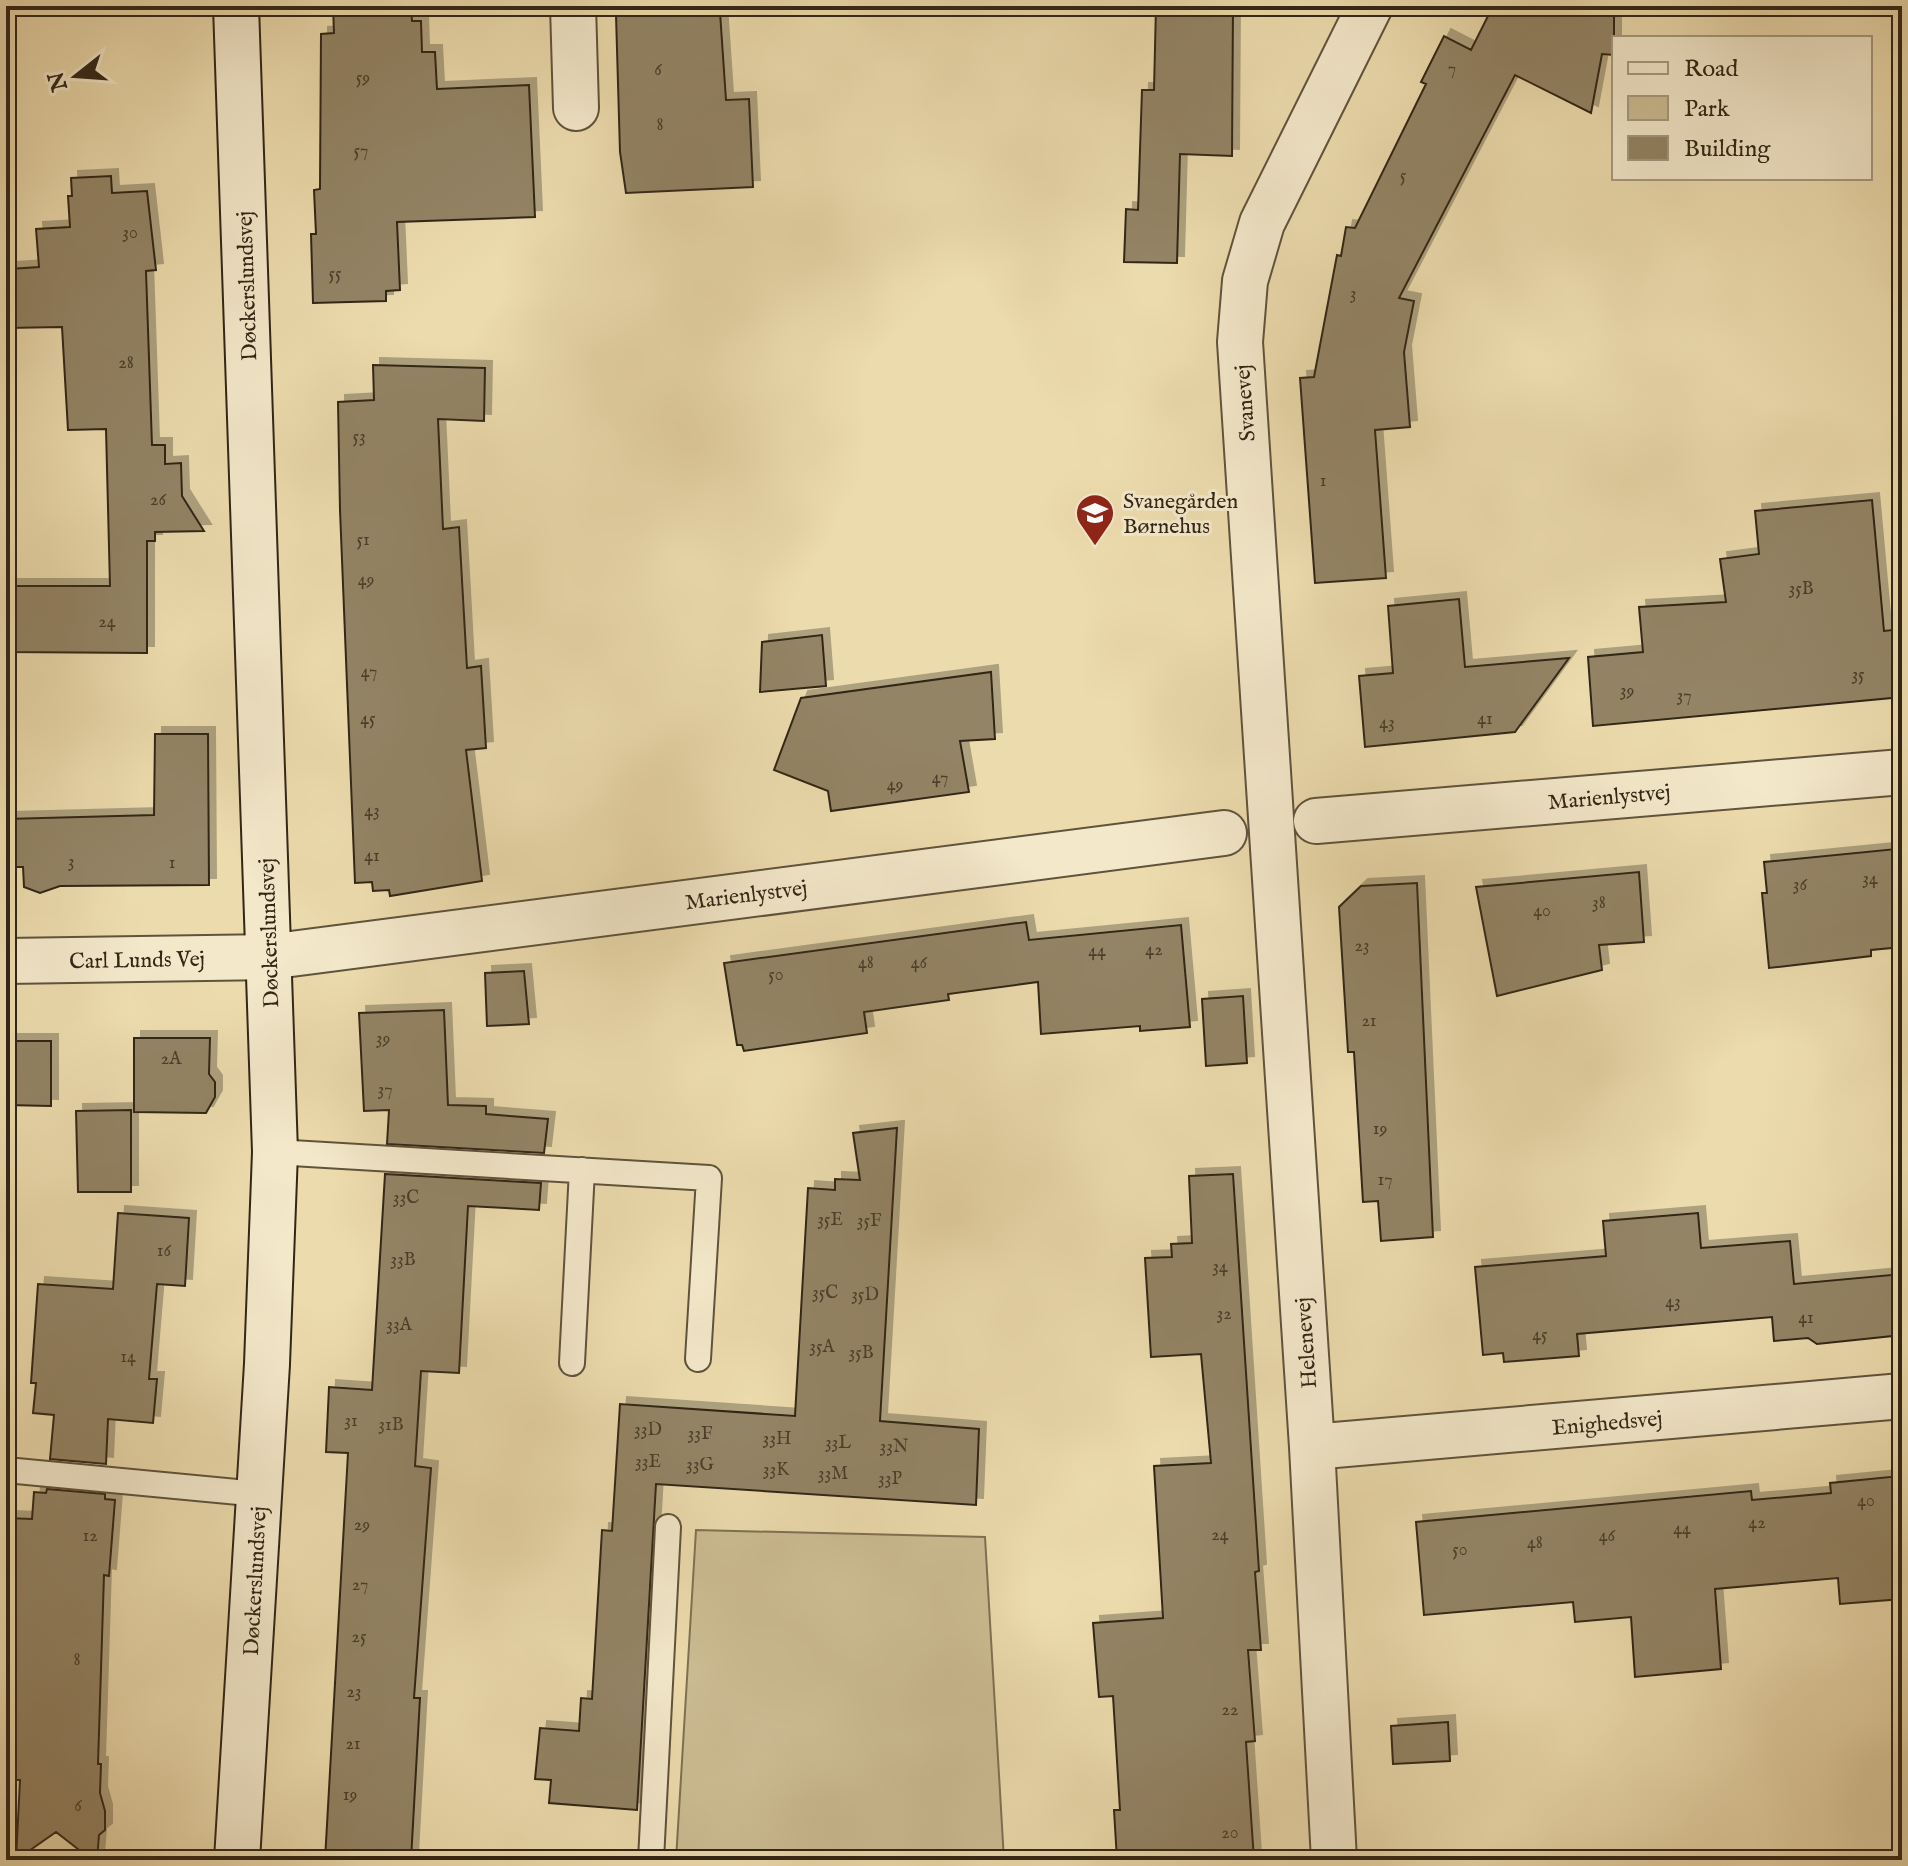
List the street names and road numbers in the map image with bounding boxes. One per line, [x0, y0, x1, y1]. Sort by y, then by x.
street label: Døckerslundsvej [231, 210, 265, 361]
street label: Svanevej [1229, 363, 1263, 442]
street label: Marienlystvej [1547, 779, 1672, 817]
street label: Døckerslundsvej [253, 857, 287, 1008]
street label: Marienlystvej [684, 875, 809, 917]
street label: Carl Lunds Vej [69, 946, 205, 976]
street label: Helenevej [1290, 1296, 1324, 1389]
street label: Enighedsvej [1551, 1405, 1664, 1443]
street label: Døckerslundsvej [238, 1505, 274, 1657]

